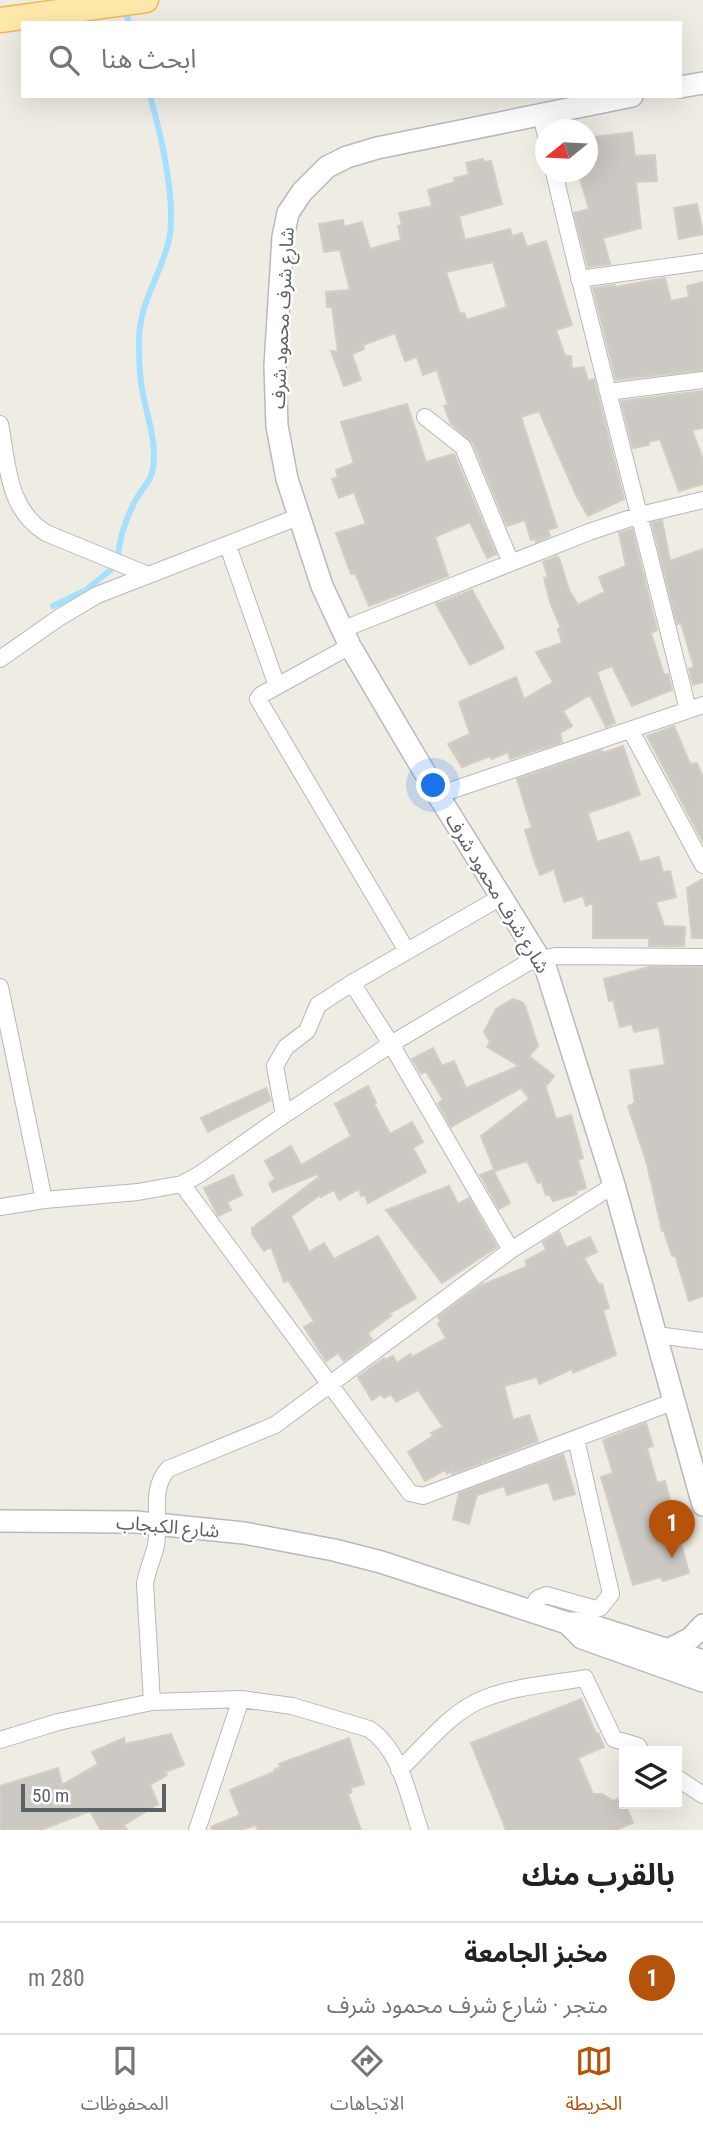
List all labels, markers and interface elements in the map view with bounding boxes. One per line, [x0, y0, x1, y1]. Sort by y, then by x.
search box [21, 21, 682, 98]
icon: search [45, 41, 83, 79]
text: ابحث هنا [101, 44, 197, 74]
north arrow [535, 119, 598, 182]
street label: شارع شرف محمود شرف [266, 226, 301, 410]
your location [416, 768, 450, 802]
street label: شارع شرف محمود شرف [439, 809, 554, 978]
pin: 1 [649, 1500, 695, 1558]
street label: شارع الكبجاب [115, 1511, 221, 1544]
map controls [619, 1746, 682, 1809]
button: layers [619, 1746, 682, 1809]
scale bar [21, 1781, 166, 1813]
text: 50 m [32, 1784, 69, 1807]
text: بالقرب منك [522, 1857, 675, 1892]
text: مخبز الجامعة [464, 1938, 608, 1968]
text: 280 m [28, 1965, 85, 1992]
text: 1 [646, 1965, 658, 1992]
text: متجر · شارع شرف محمود شرف [327, 1992, 608, 2019]
tab: المحفوظات [81, 2042, 169, 2124]
tab: الاتجاهات [330, 2042, 404, 2124]
tab: الخريطة [565, 2042, 622, 2124]

